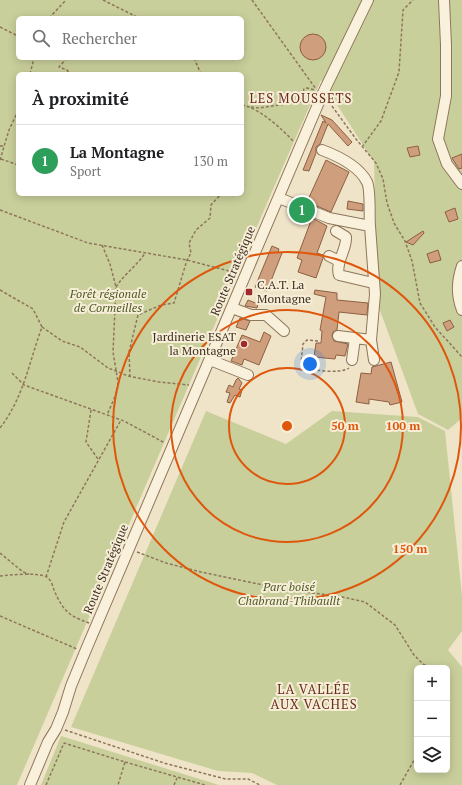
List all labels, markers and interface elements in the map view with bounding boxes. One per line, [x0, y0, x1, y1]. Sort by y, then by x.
search box [16, 16, 244, 60]
icon: search [30, 27, 52, 49]
text: Rechercher [62, 28, 137, 48]
text: À proximité [32, 87, 129, 110]
district label: LES MOUSSETS [250, 89, 352, 107]
text: La Montagne [70, 142, 164, 162]
text: 1 [41, 152, 49, 170]
text: 130 m [193, 152, 228, 170]
text: Sport [70, 162, 101, 180]
pin: 1 [289, 195, 315, 225]
street label: Route Stratégique [207, 224, 258, 318]
place label: C.A.T. La Montagne [257, 277, 311, 306]
park label: Forêt régionale de Cormeilles [69, 286, 147, 315]
marker: C.A.T. La Montagne [244, 287, 254, 297]
place label: Jardinerie ESAT la Montagne [153, 329, 237, 358]
marker: Jardinerie ESAT la Montagne [239, 339, 249, 349]
your location [300, 354, 320, 374]
text: 50 m [331, 418, 359, 433]
text: 100 m [386, 418, 420, 433]
centre of rings [280, 419, 294, 433]
street label: Route Stratégique [80, 522, 131, 616]
text: 150 m [393, 541, 427, 556]
park label: Parc boisé Chabrand-Thibaullt [238, 579, 341, 608]
map controls [414, 665, 450, 773]
button: + [414, 665, 450, 701]
district label: LA VALLÉE AUX VACHES [270, 680, 358, 713]
button: − [414, 701, 450, 737]
button: layers [414, 737, 450, 773]

